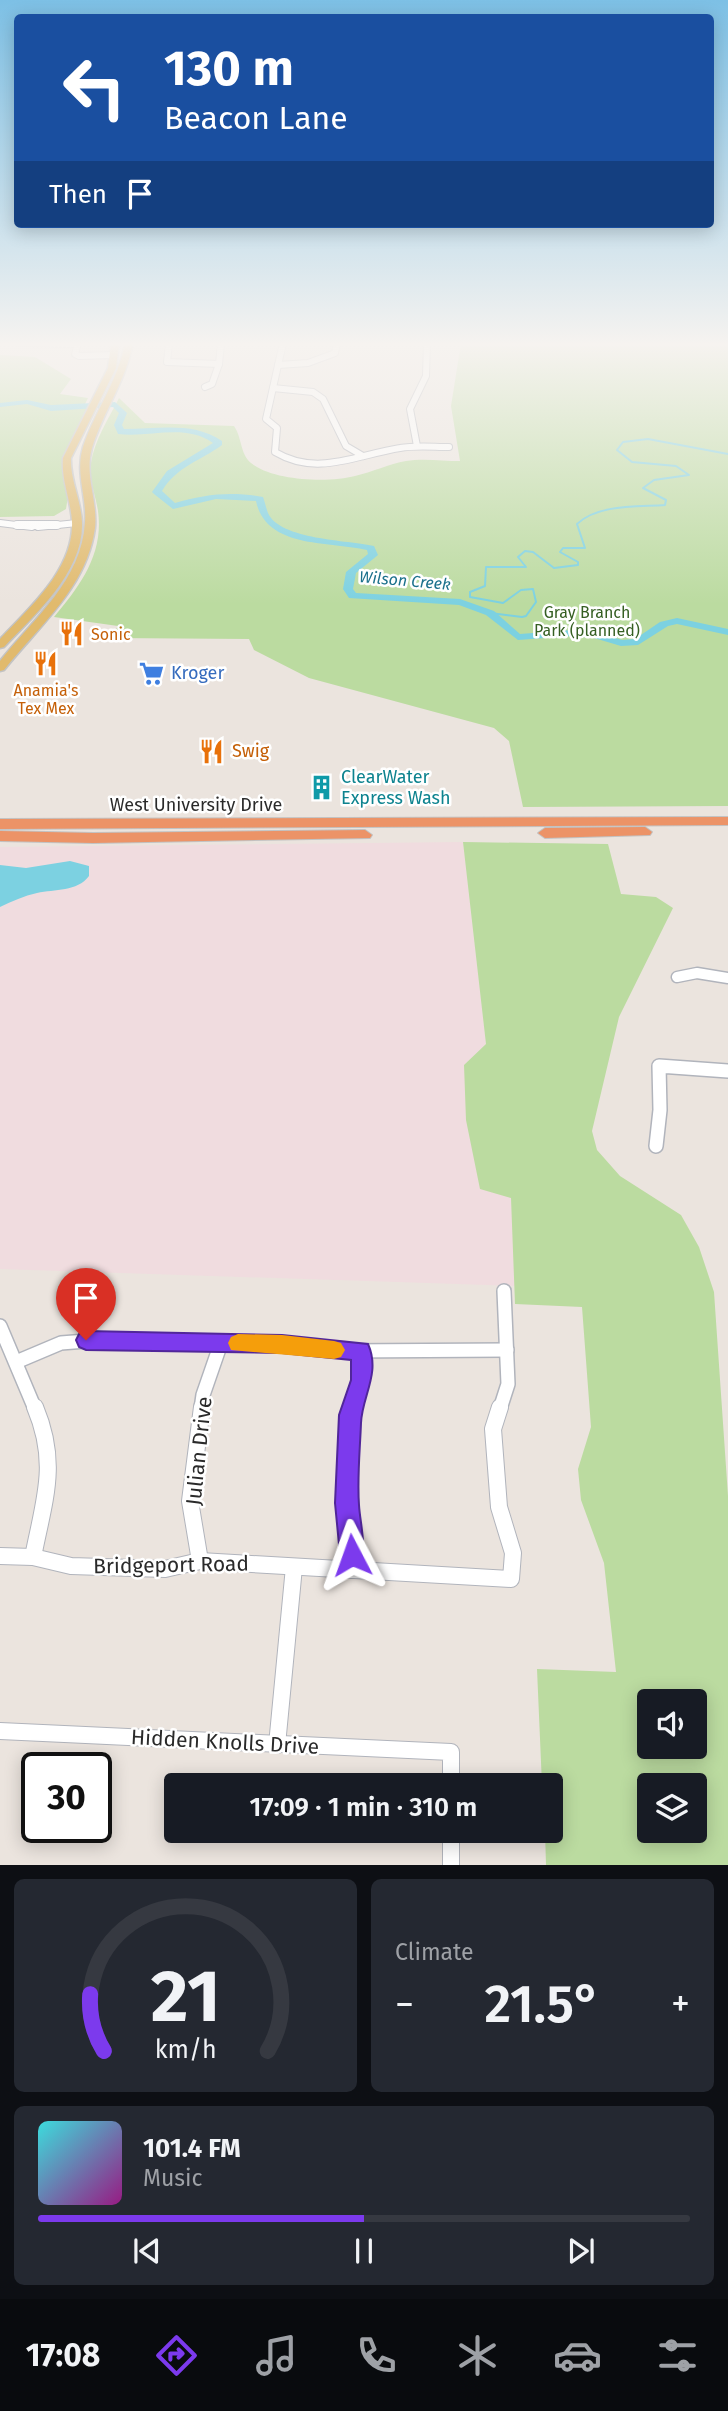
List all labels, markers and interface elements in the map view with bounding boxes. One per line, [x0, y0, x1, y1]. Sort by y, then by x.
text: 130 m [164, 39, 294, 98]
icon: left [49, 42, 140, 133]
text: Beacon Lane [164, 99, 348, 137]
icon: arrive [121, 175, 159, 213]
text: Then [49, 179, 107, 210]
water label: Wilson Creek [358, 567, 452, 594]
park label: Gray Branch Park (planned) [534, 603, 640, 640]
restaurant icon: Sonic [57, 620, 85, 648]
place label: Sonic [91, 625, 131, 644]
restaurant icon: Anamia's Tex Mex [32, 650, 60, 678]
supermarket icon: Kroger [137, 659, 165, 687]
place label: Kroger [171, 662, 224, 684]
place label: Anamia's Tex Mex [14, 681, 78, 718]
restaurant icon: Swig [198, 737, 226, 765]
place label: Swig [232, 740, 270, 762]
place label: ClearWater Express Wash [341, 766, 451, 809]
building icon: ClearWater Express Wash [307, 773, 335, 801]
street label: West University Drive [110, 794, 282, 816]
pin [56, 1268, 116, 1340]
icon: arrive [67, 1279, 105, 1317]
street label: Julian Drive [180, 1395, 218, 1507]
position arrow [315, 1518, 389, 1592]
street label: Bridgeport Road [93, 1551, 249, 1579]
map controls [637, 1689, 707, 1843]
button: sound [637, 1689, 707, 1759]
street label: Hidden Knolls Drive [130, 1724, 320, 1760]
speed limit sign: 30 [21, 1752, 112, 1843]
button: layers [637, 1773, 707, 1843]
text: 17:09 · 1 min · 310 m [250, 1792, 477, 1823]
text: Climate [395, 1938, 474, 1966]
text: 21 [151, 1954, 220, 2041]
text: 21.5° [484, 1973, 601, 2036]
text: − [395, 1981, 414, 2027]
text: + [671, 1981, 690, 2027]
text: km/h [155, 2035, 216, 2065]
text: 101.4 FM [143, 2133, 241, 2164]
text: Music [143, 2164, 203, 2192]
icon: previous [128, 2232, 166, 2270]
icon: pause [345, 2232, 383, 2270]
icon: next [562, 2232, 600, 2270]
icon: directions [152, 2331, 201, 2380]
icon: music [252, 2331, 301, 2380]
icon: phone [352, 2331, 401, 2380]
icon: climate [453, 2331, 502, 2380]
icon: car [553, 2331, 602, 2380]
icon: filters [653, 2331, 702, 2380]
text: 17:08 [26, 2336, 100, 2374]

